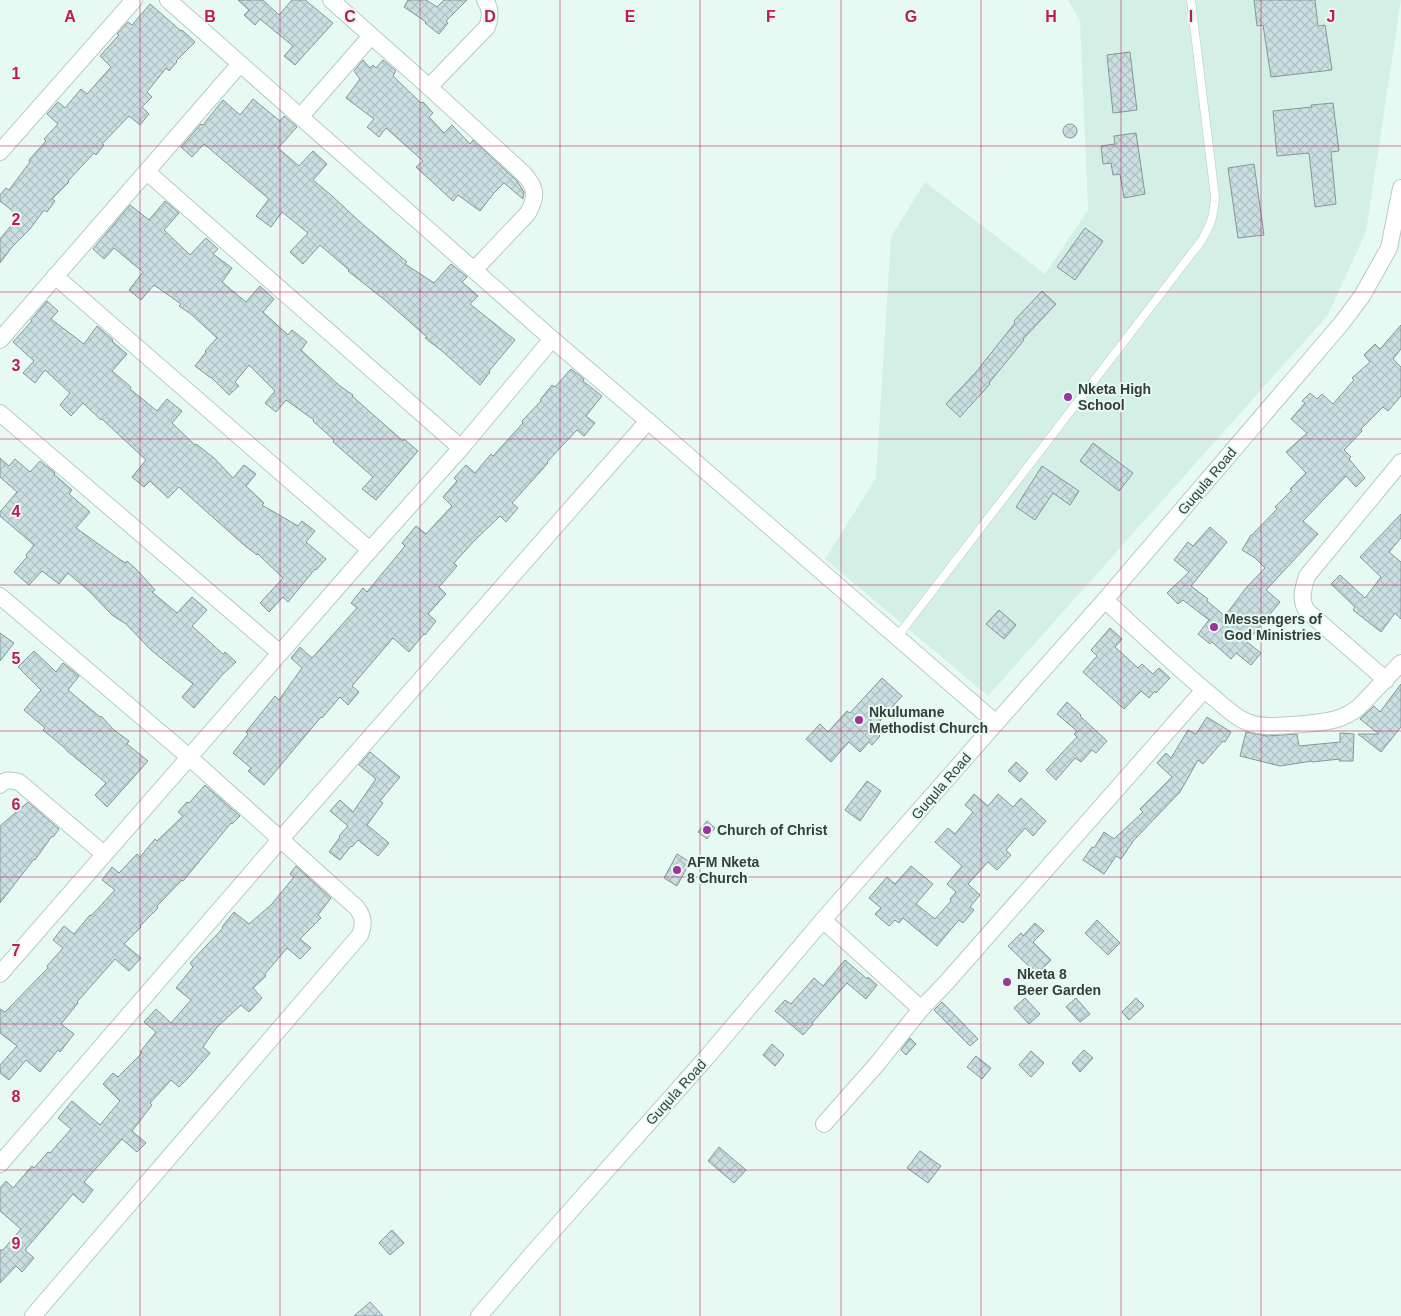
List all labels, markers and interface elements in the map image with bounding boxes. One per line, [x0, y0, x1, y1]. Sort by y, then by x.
text: A [64, 8, 76, 25]
text: B [204, 8, 216, 25]
text: C [344, 8, 356, 25]
text: D [484, 8, 496, 25]
text: E [625, 8, 636, 25]
text: F [766, 8, 776, 25]
text: G [905, 8, 917, 25]
text: H [1045, 8, 1057, 25]
text: I [1189, 8, 1193, 25]
text: J [1327, 8, 1335, 25]
text: 1 [12, 65, 21, 82]
text: 2 [12, 211, 21, 228]
text: 3 [12, 357, 21, 374]
place label: Nketa High School [1078, 381, 1151, 413]
marker: Nketa High School [1062, 391, 1074, 403]
street label: Guqula Road [1174, 444, 1240, 518]
text: 4 [12, 503, 21, 520]
place label: Messengers of God Ministries [1224, 611, 1322, 643]
marker: Messengers of God Ministries [1208, 621, 1220, 633]
text: 5 [12, 650, 21, 667]
place label: Nkulumane Methodist Church [869, 704, 988, 736]
marker: Nkulumane Methodist Church [853, 714, 865, 726]
street label: Guqula Road [908, 750, 974, 822]
text: 6 [12, 796, 21, 813]
place label: Church of Christ [717, 822, 828, 838]
marker: Church of Christ [701, 824, 713, 836]
place label: AFM Nketa 8 Church [687, 854, 760, 886]
marker: AFM Nketa 8 Church [671, 864, 683, 876]
text: 7 [12, 942, 21, 959]
place label: Nketa 8 Beer Garden [1017, 966, 1101, 998]
marker: Nketa 8 Beer Garden [1001, 976, 1013, 988]
street label: Guqula Road [642, 1056, 710, 1128]
text: 8 [12, 1088, 21, 1105]
text: 9 [12, 1235, 21, 1252]

